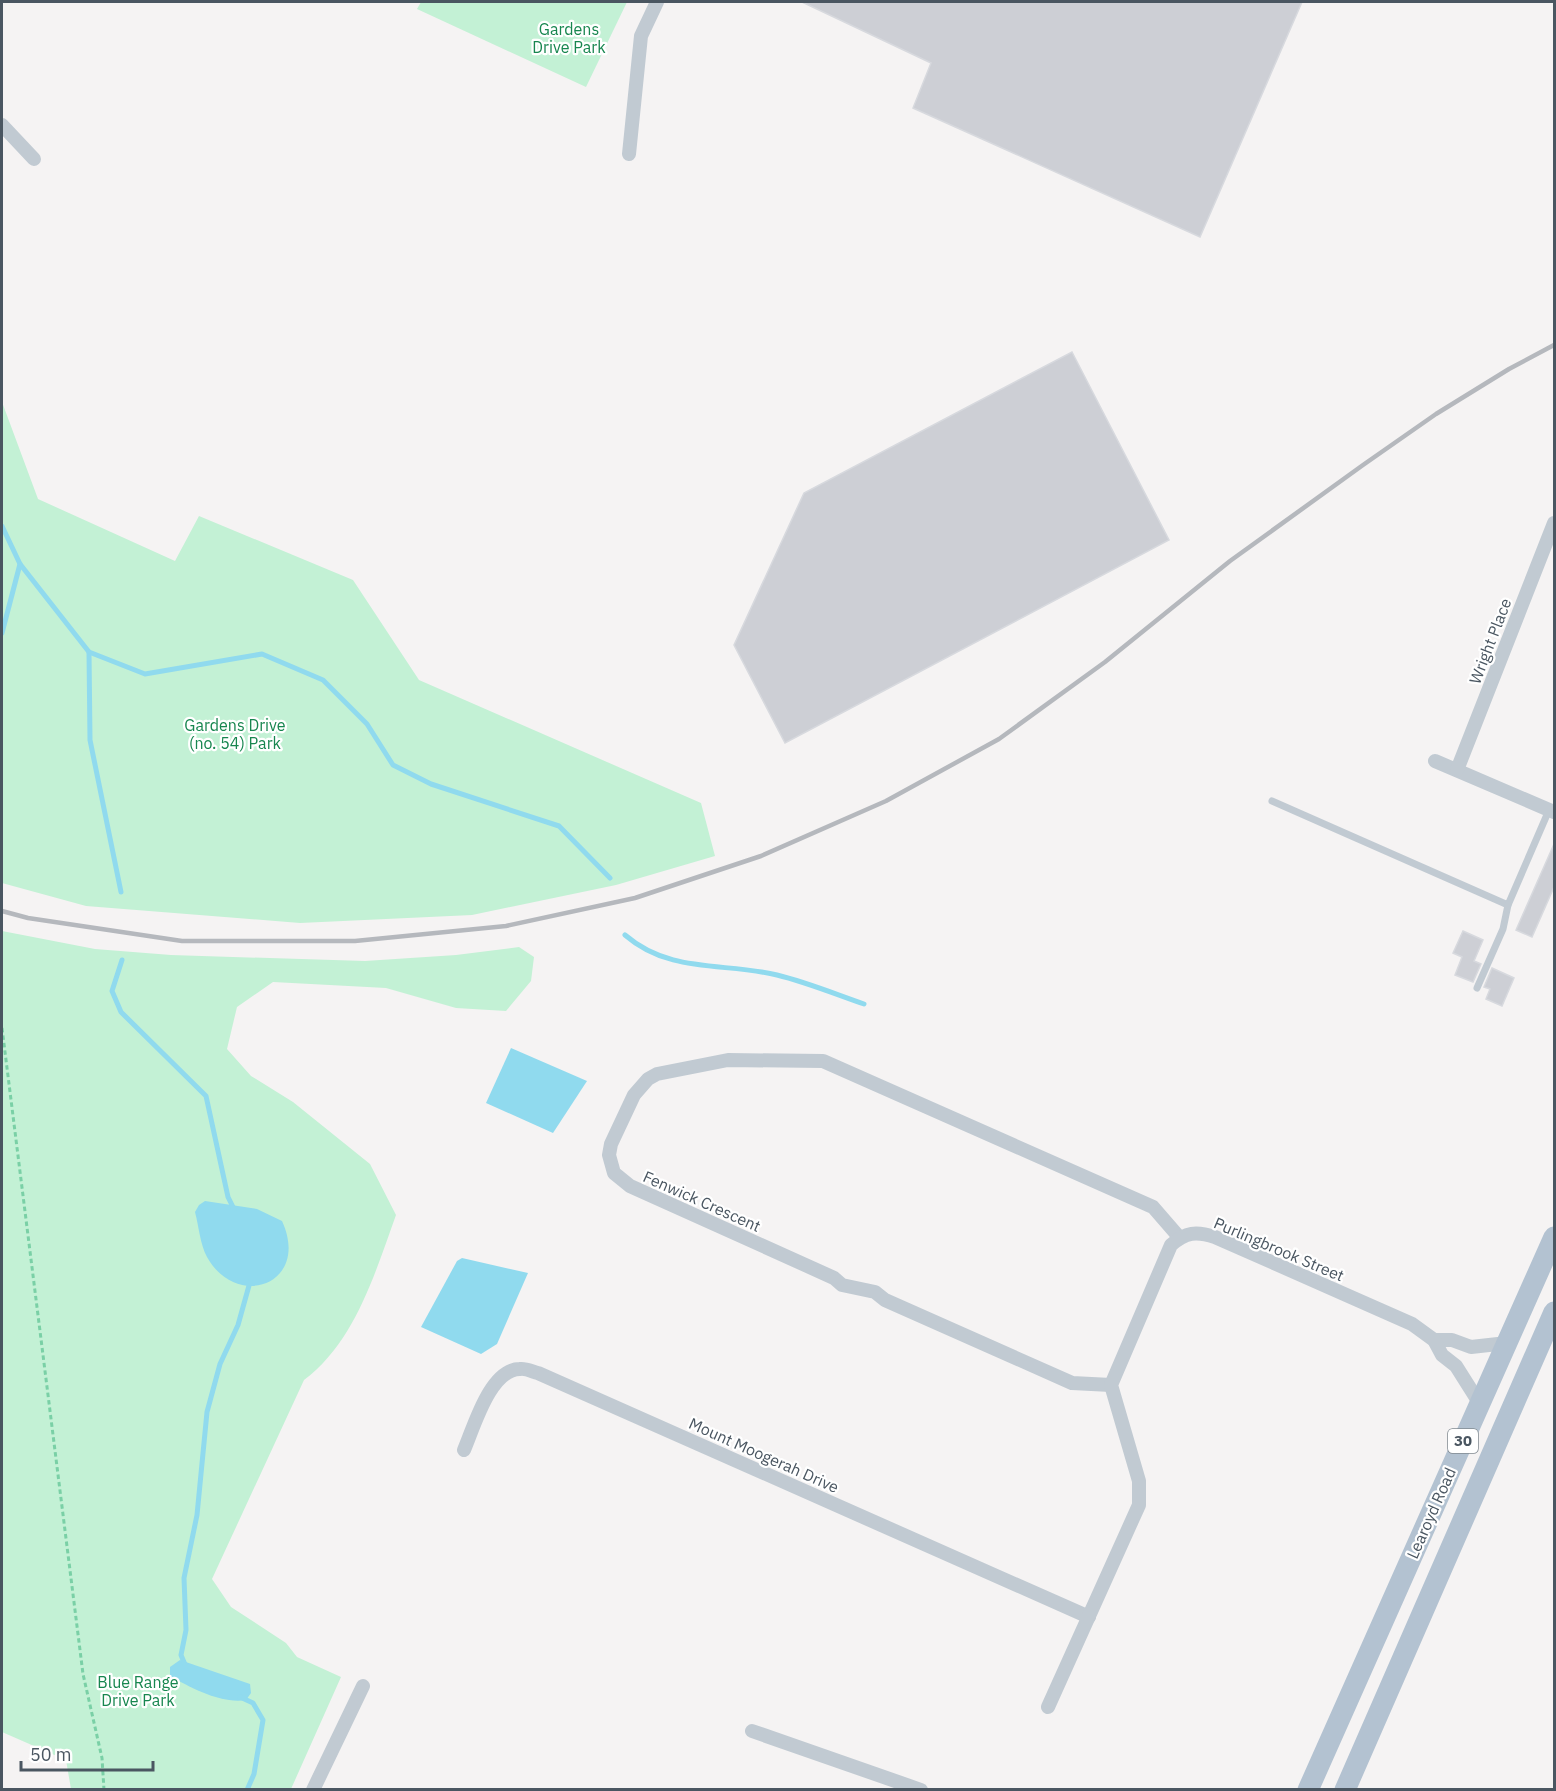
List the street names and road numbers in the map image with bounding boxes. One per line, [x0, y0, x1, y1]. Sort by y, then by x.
street label: Wright Place [1464, 595, 1516, 687]
street label: Fenwick Crescent [640, 1166, 764, 1236]
street label: Purlingbrook Street [1211, 1213, 1347, 1285]
street label: Mount Moogerah Drive [686, 1413, 842, 1497]
road number: 30 [1448, 1429, 1478, 1453]
street label: Learoyd Road [1402, 1464, 1460, 1562]

